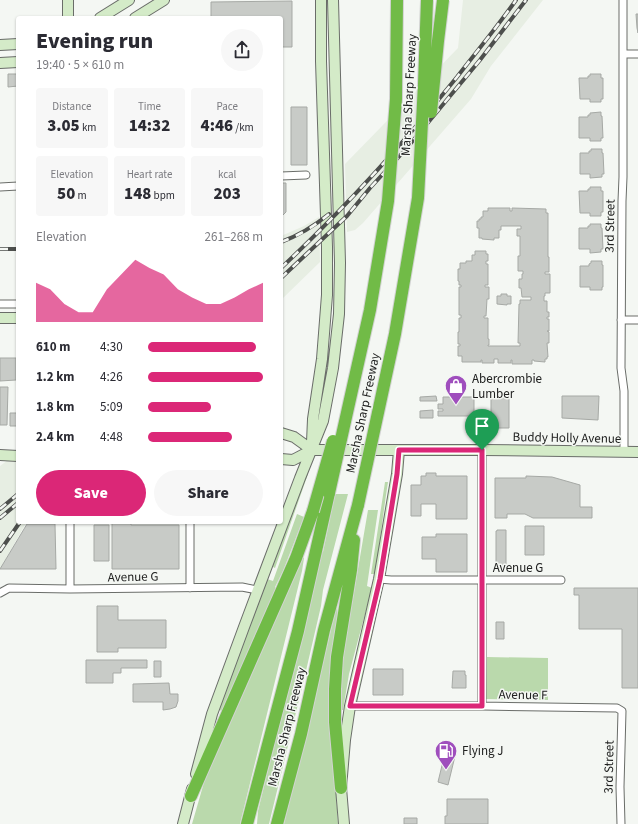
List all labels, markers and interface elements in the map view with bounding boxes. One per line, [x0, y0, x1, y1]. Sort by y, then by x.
text: Evening run [36, 25, 153, 57]
button: share [221, 29, 263, 71]
street label: Marsha Sharp Freeway [397, 33, 421, 157]
text: 19:40 · 5 × 610 m [36, 56, 124, 74]
text: Distance [52, 99, 91, 114]
text: Time [138, 99, 161, 114]
text: Pace [216, 99, 238, 114]
text: 3.05 [47, 114, 80, 138]
text: 14:32 [129, 114, 170, 138]
text: 4:46 [201, 114, 233, 138]
text: km [80, 120, 96, 135]
text: /km [233, 120, 254, 135]
text: Elevation [50, 167, 93, 182]
text: Heart rate [127, 167, 172, 182]
text: kcal [218, 167, 236, 182]
text: 50 [57, 182, 75, 206]
text: 148 [124, 182, 151, 206]
text: 203 [214, 182, 241, 206]
text: m [75, 188, 87, 203]
text: bpm [151, 188, 175, 203]
street label: 3rd Street [601, 199, 619, 253]
text: Elevation [36, 228, 87, 246]
text: 261–268 m [205, 228, 263, 246]
text: 610 m [36, 338, 70, 356]
text: 4:30 [100, 338, 123, 356]
street label: Marsha Sharp Freeway [341, 351, 385, 475]
text: 1.2 km [36, 368, 75, 386]
text: 4:26 [100, 368, 123, 386]
place label: Abercrombie Lumber [472, 370, 542, 403]
shop icon: Abercrombie Lumber [443, 373, 469, 406]
text: 1.8 km [36, 398, 75, 416]
text: 5:09 [100, 398, 123, 416]
pin [465, 409, 499, 450]
icon: arrive [471, 415, 493, 437]
text: 2.4 km [36, 428, 75, 446]
text: 4:48 [100, 428, 123, 446]
street label: Buddy Holly Avenue [512, 428, 622, 448]
button: Save [36, 470, 146, 516]
button: Share [154, 470, 263, 516]
street label: Avenue G [493, 559, 543, 577]
street label: Avenue G [108, 568, 158, 586]
street label: Marsha Sharp Freeway [263, 665, 311, 789]
street label: Avenue F [498, 686, 548, 704]
fuel station icon: Flying J [433, 738, 459, 771]
street label: 3rd Street [600, 740, 618, 794]
place label: Flying J [462, 742, 504, 760]

